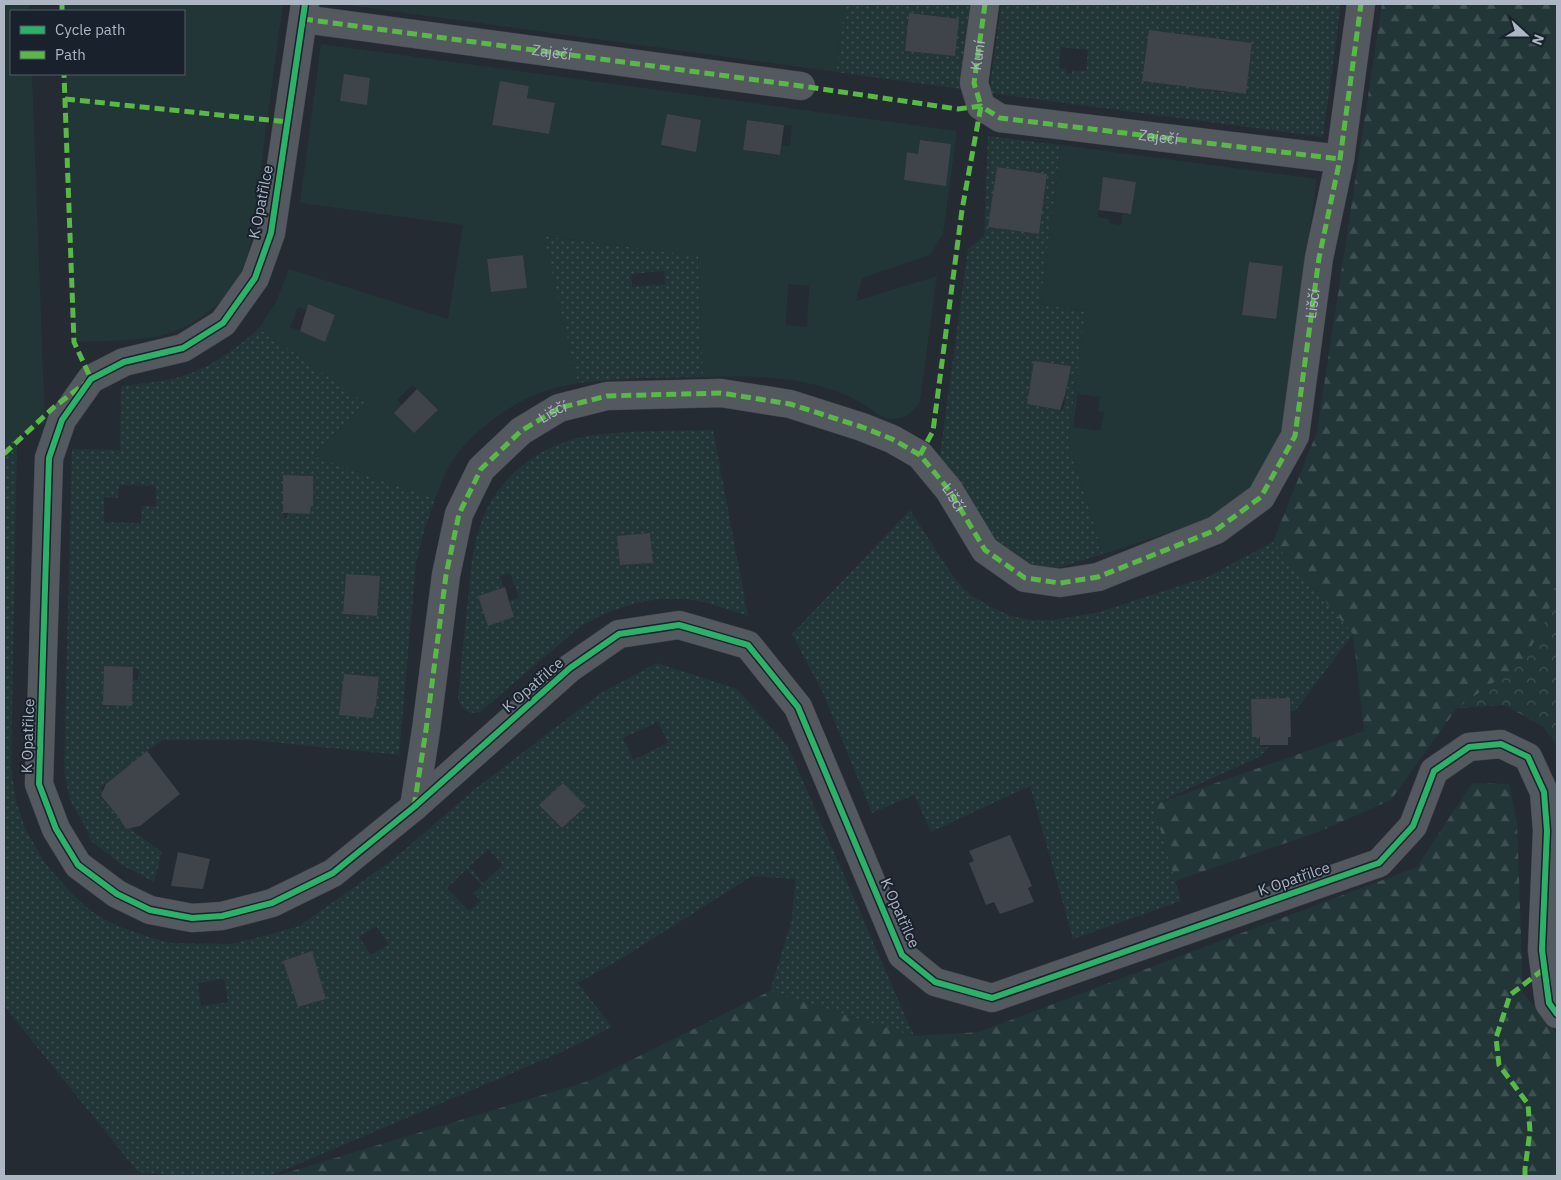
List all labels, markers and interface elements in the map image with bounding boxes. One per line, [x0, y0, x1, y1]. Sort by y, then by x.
legend [10, 10, 185, 75]
north arrow [1501, 10, 1551, 60]
text: Cycle path [55, 20, 126, 39]
text: N [1528, 32, 1548, 48]
street label: Kuní [966, 39, 989, 71]
street label: Zaječí [531, 40, 573, 64]
text: Path [55, 45, 86, 64]
street label: Zaječí [1138, 125, 1180, 148]
street label: K Opatřilce [244, 163, 277, 240]
street label: Liščí [1301, 287, 1324, 320]
street label: Liščí [535, 396, 569, 427]
street label: Liščí [938, 479, 970, 515]
street label: K Opatřilce [498, 653, 567, 716]
street label: K Opatřilce [17, 698, 38, 774]
street label: K Opatřilce [1255, 857, 1332, 900]
street label: K Opatřilce [877, 875, 924, 951]

